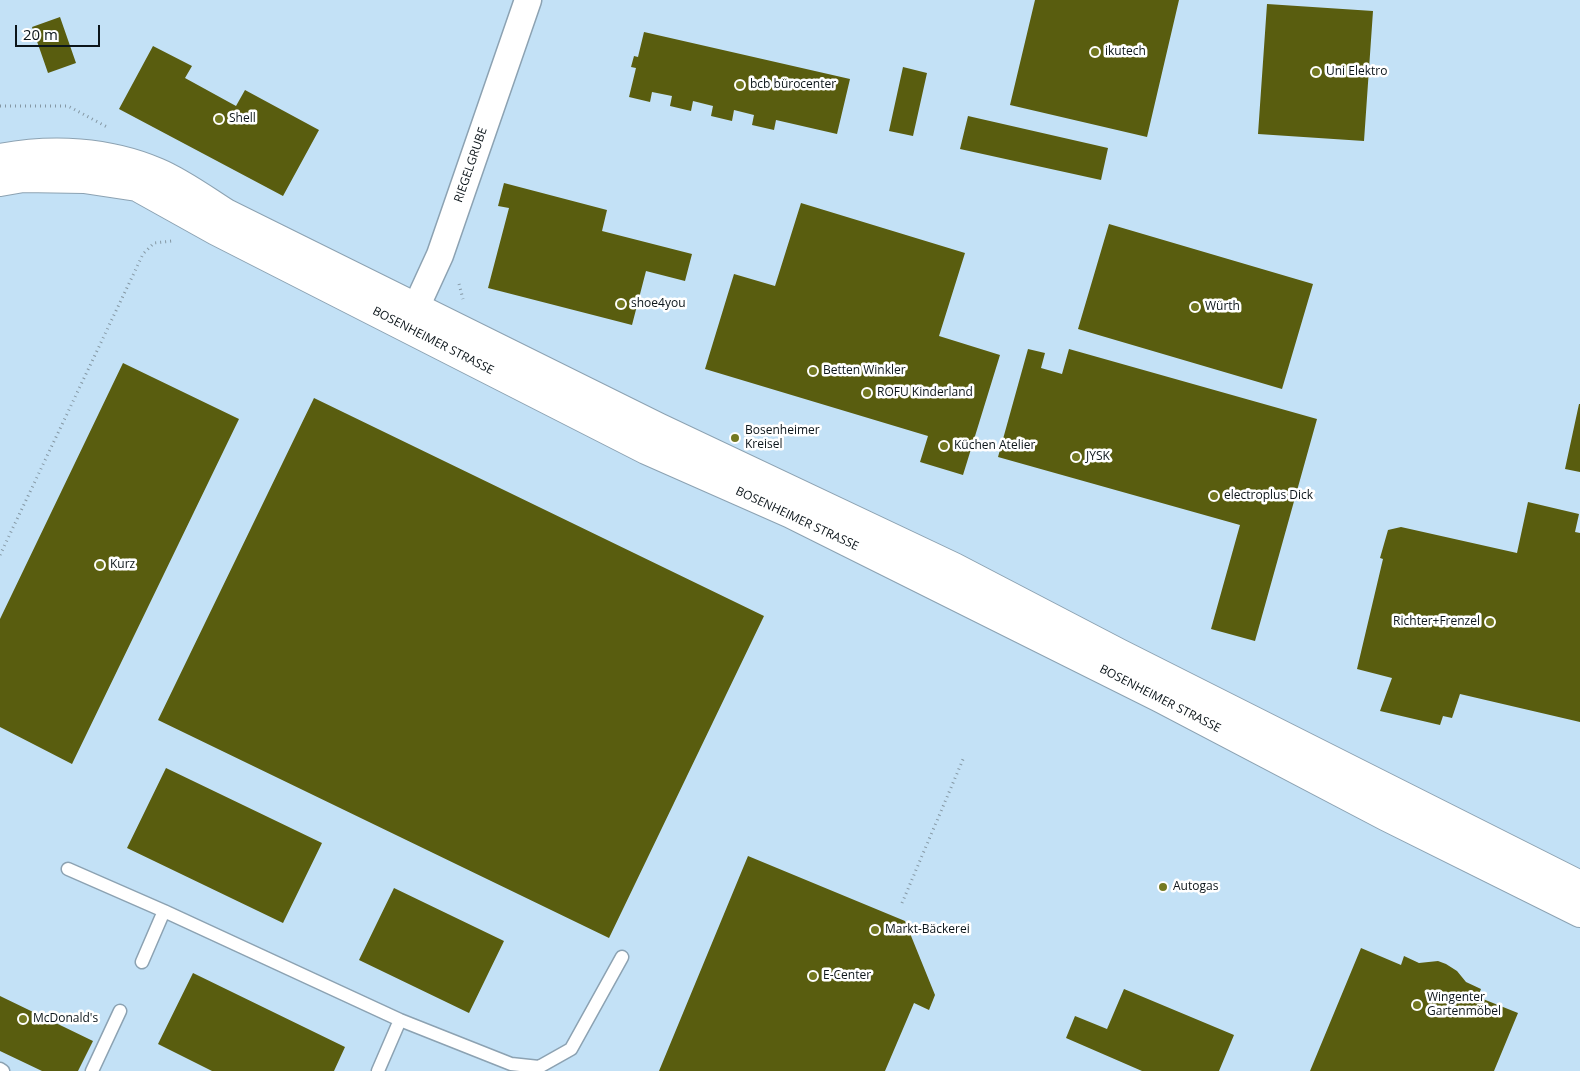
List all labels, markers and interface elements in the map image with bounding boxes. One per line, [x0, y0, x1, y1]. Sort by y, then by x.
scale bar [18, 15, 102, 47]
text: 20 m [23, 24, 58, 44]
place label: ikutech [1105, 45, 1146, 59]
marker: ikutech [1089, 46, 1101, 58]
place label: Uni Elektro [1326, 65, 1387, 79]
marker: Uni Elektro [1310, 66, 1322, 78]
place label: bcb bürocenter [750, 78, 836, 92]
marker: bcb bürocenter [734, 79, 746, 91]
place label: Shell [229, 112, 256, 126]
marker: Shell [213, 113, 225, 125]
street label: RIEGELGRUBE [451, 126, 491, 204]
place label: shoe4you [631, 297, 685, 311]
marker: shoe4you [615, 298, 627, 310]
place label: Würth [1205, 300, 1240, 314]
marker: Würth [1189, 301, 1201, 313]
street label: BOSENHEIMER STRASSE [370, 304, 496, 378]
place label: Betten Winkler [823, 364, 906, 378]
marker: Betten Winkler [807, 365, 819, 377]
place label: ROFU Kinderland [877, 386, 973, 400]
marker: ROFU Kinderland [861, 387, 873, 399]
place label: Bosenheimer Kreisel [745, 424, 820, 452]
marker: Bosenheimer Kreisel [729, 432, 741, 444]
place label: Küchen Atelier [954, 439, 1035, 453]
marker: Küchen Atelier [938, 440, 950, 452]
place label: JYSK [1086, 450, 1110, 464]
marker: JYSK [1070, 451, 1082, 463]
street label: BOSENHEIMER STRASSE [733, 484, 861, 554]
place label: electroplus Dick [1224, 489, 1313, 503]
marker: electroplus Dick [1208, 490, 1220, 502]
place label: Kurz [110, 558, 135, 572]
marker: Kurz [94, 559, 106, 571]
place label: Richter+Frenzel [1393, 615, 1480, 629]
marker: Richter+Frenzel [1484, 616, 1496, 628]
street label: BOSENHEIMER STRASSE [1097, 662, 1223, 736]
place label: Autogas [1173, 880, 1218, 894]
marker: Autogas [1157, 881, 1169, 893]
place label: Markt-Bäckerei [885, 923, 970, 937]
marker: Markt-Bäckerei [869, 924, 881, 936]
place label: E-Center [823, 969, 871, 983]
marker: E-Center [807, 970, 819, 982]
place label: Wingenter Gartenmöbel [1427, 991, 1501, 1019]
marker: Wingenter Gartenmöbel [1411, 999, 1423, 1011]
place label: McDonald's [33, 1012, 98, 1026]
marker: McDonald's [17, 1013, 29, 1025]

